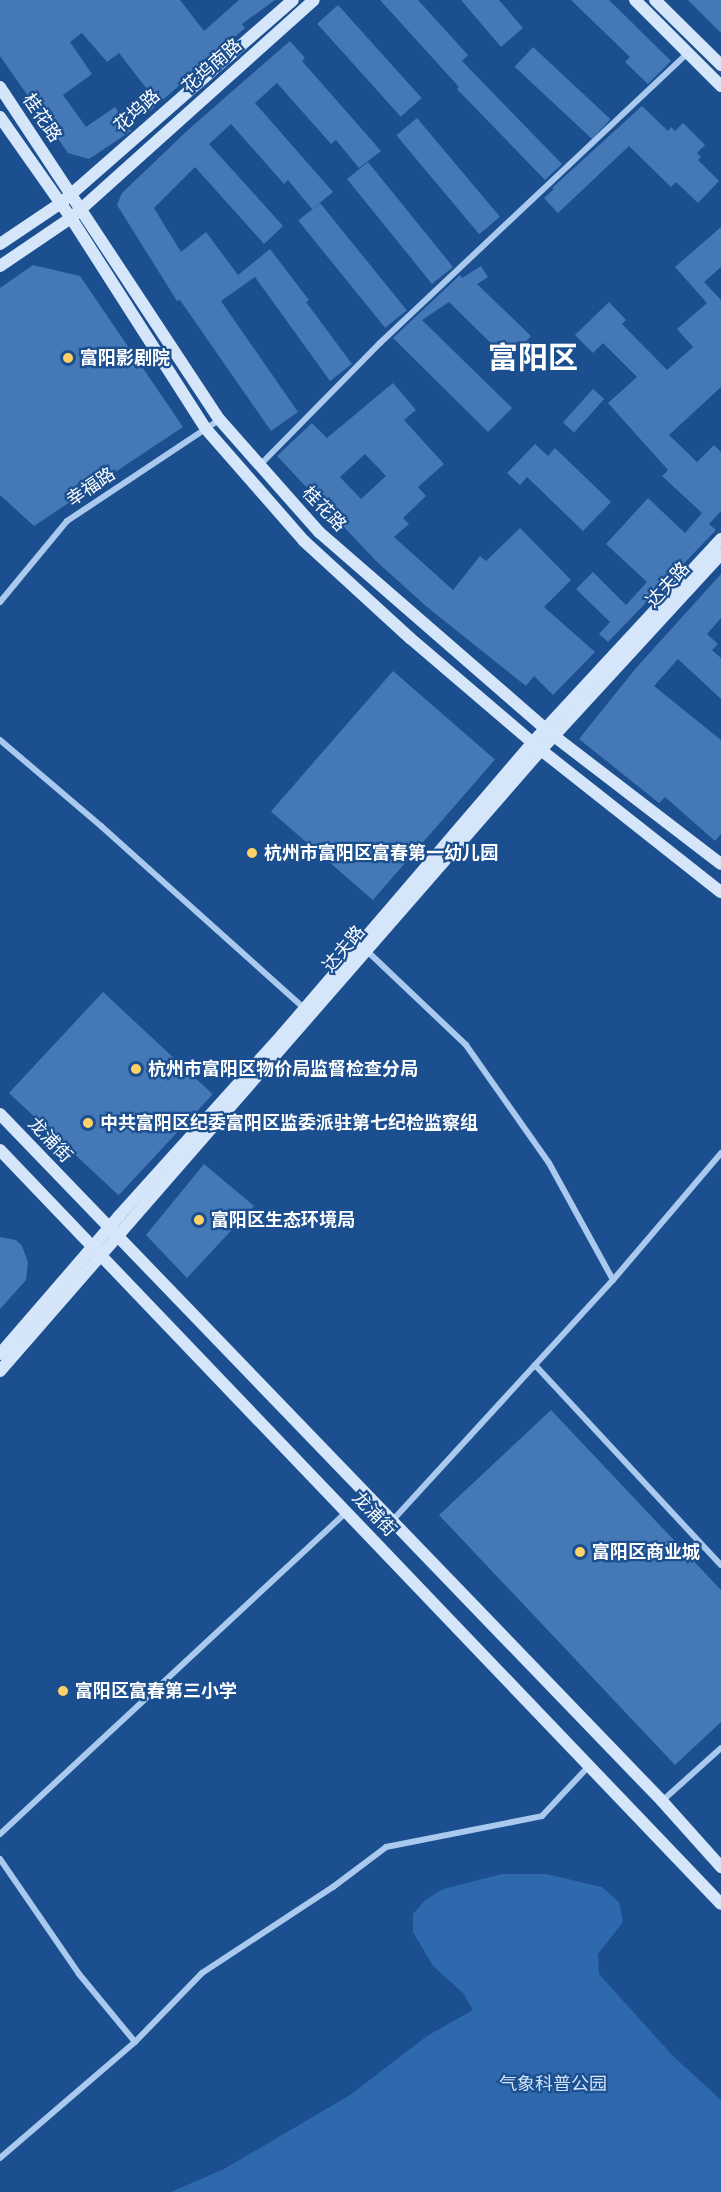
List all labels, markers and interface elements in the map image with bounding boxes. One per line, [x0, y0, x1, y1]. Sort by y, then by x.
street label: 花坞南路 [178, 34, 246, 98]
street label: 花坞路 [110, 85, 164, 137]
street label: 桂花路 [18, 90, 66, 146]
district label: 富阳区 [488, 341, 578, 377]
place label: 富阳影剧院 [80, 347, 170, 369]
marker: 富阳影剧院 [61, 351, 75, 365]
street label: 幸福路 [63, 463, 119, 511]
street label: 桂花路 [297, 482, 351, 536]
street label: 达夫路 [642, 558, 694, 612]
place label: 杭州市富阳区富春第一幼儿园 [264, 842, 498, 864]
marker: 杭州市富阳区富春第一幼儿园 [245, 846, 259, 860]
street label: 达夫路 [318, 921, 370, 977]
place label: 杭州市富阳区物价局监督检查分局 [148, 1058, 418, 1080]
marker: 杭州市富阳区物价局监督检查分局 [129, 1062, 143, 1076]
place label: 中共富阳区纪委富阳区监委派驻第七纪检监察组 [100, 1112, 478, 1134]
street label: 龙浦街 [23, 1113, 77, 1167]
marker: 中共富阳区纪委富阳区监委派驻第七纪检监察组 [81, 1116, 95, 1130]
place label: 富阳区生态环境局 [211, 1209, 355, 1231]
marker: 富阳区生态环境局 [192, 1213, 206, 1227]
street label: 龙浦街 [347, 1487, 401, 1541]
place label: 富阳区商业城 [592, 1541, 700, 1563]
marker: 富阳区商业城 [573, 1545, 587, 1559]
place label: 富阳区富春第三小学 [75, 1680, 237, 1702]
marker: 富阳区富春第三小学 [56, 1684, 70, 1698]
park label: 气象科普公园 [499, 2073, 607, 2095]

